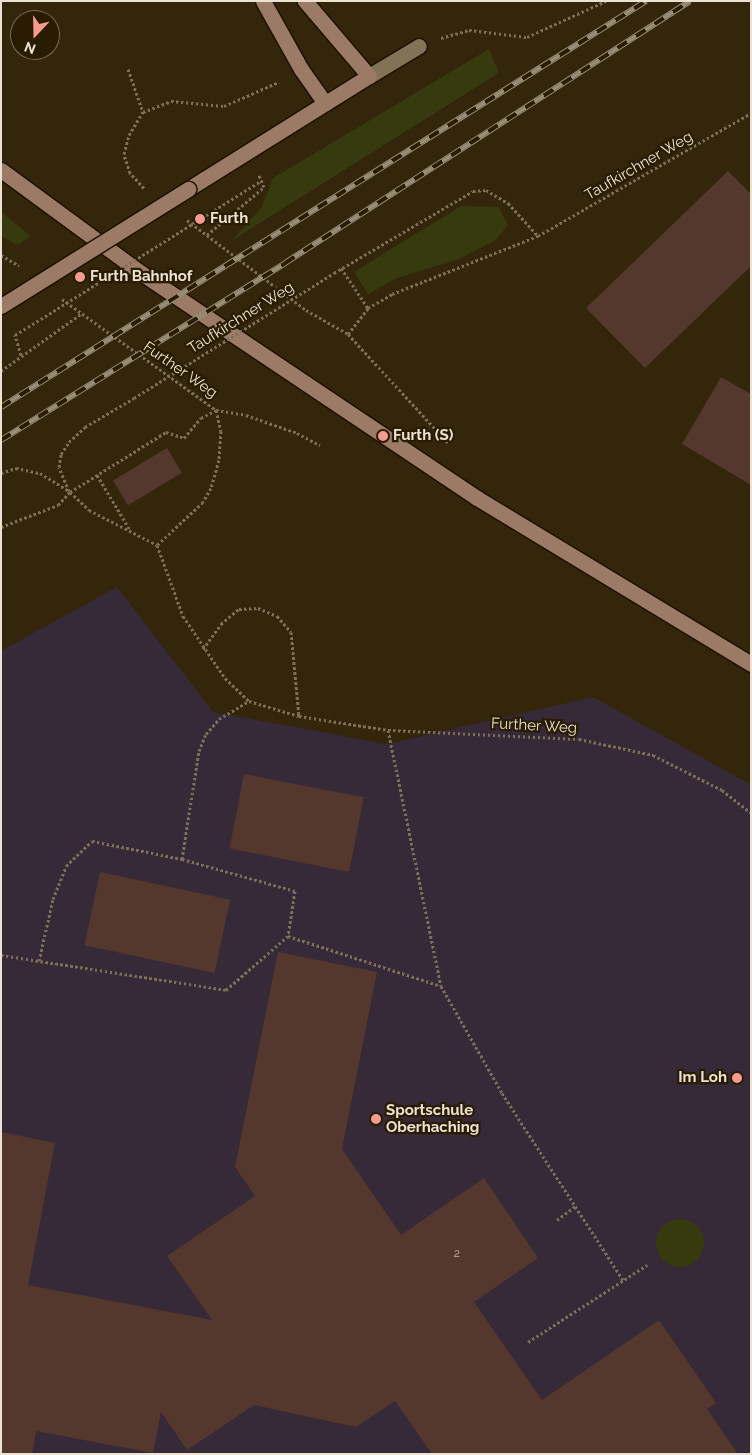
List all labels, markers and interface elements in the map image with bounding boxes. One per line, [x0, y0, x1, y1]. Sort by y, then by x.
north arrow [10, 10, 60, 60]
text: N [22, 39, 38, 57]
street label: Taufkirchner Weg [582, 128, 696, 204]
place label: Furth [210, 210, 248, 228]
marker: Furth [194, 213, 206, 225]
place label: Furth Bahnhof [90, 268, 192, 286]
marker: Furth Bahnhof [74, 271, 86, 283]
street label: Taufkirchner Weg [184, 278, 298, 358]
street label: Further Weg [139, 338, 221, 402]
place label: Furth (S) [393, 427, 453, 445]
marker: Furth (S) [377, 430, 389, 442]
street label: Further Weg [490, 715, 578, 737]
place label: Im Loh [678, 1069, 727, 1087]
marker: Im Loh [731, 1072, 743, 1084]
place label: Sportschule Oberhaching [386, 1101, 479, 1136]
marker: Sportschule Oberhaching [370, 1113, 382, 1125]
house number: 2 [454, 1247, 460, 1261]

